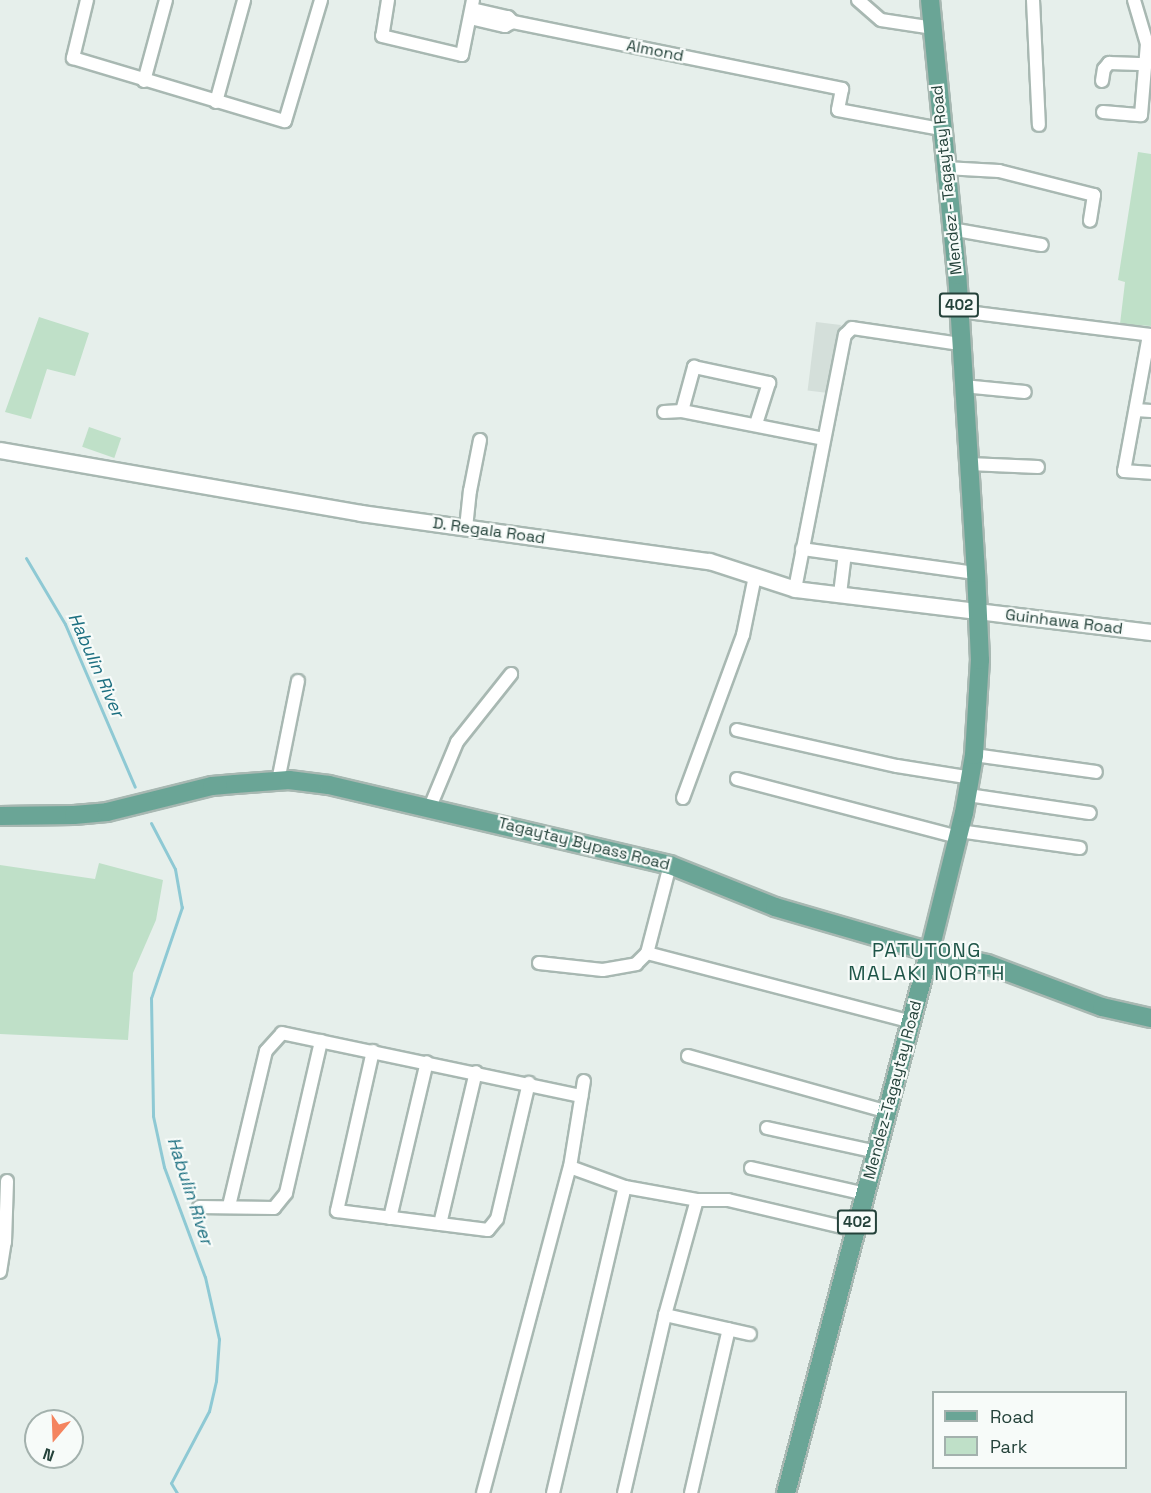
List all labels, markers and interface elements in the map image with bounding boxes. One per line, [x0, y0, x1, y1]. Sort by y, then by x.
street label: Almond [625, 36, 685, 66]
street label: Mendez - Tagaytay Road [927, 84, 967, 276]
road number: 402 [938, 293, 980, 317]
street label: D. Regala Road [431, 514, 547, 548]
street label: Guinhawa Road [1004, 605, 1124, 639]
water label: Habulin River [63, 610, 129, 720]
street label: Tagaytay Bypass Road [496, 813, 672, 875]
district label: PATUTONG MALAKI NORTH [848, 939, 1006, 986]
street label: Mendez–Tagaytay Road [860, 998, 926, 1182]
water label: Habulin River [162, 1135, 218, 1247]
road number: 402 [836, 1210, 878, 1234]
legend [932, 1391, 1127, 1469]
text: Road [990, 1405, 1034, 1428]
north arrow [24, 1409, 84, 1469]
text: Park [990, 1435, 1027, 1458]
text: N [40, 1443, 57, 1466]

